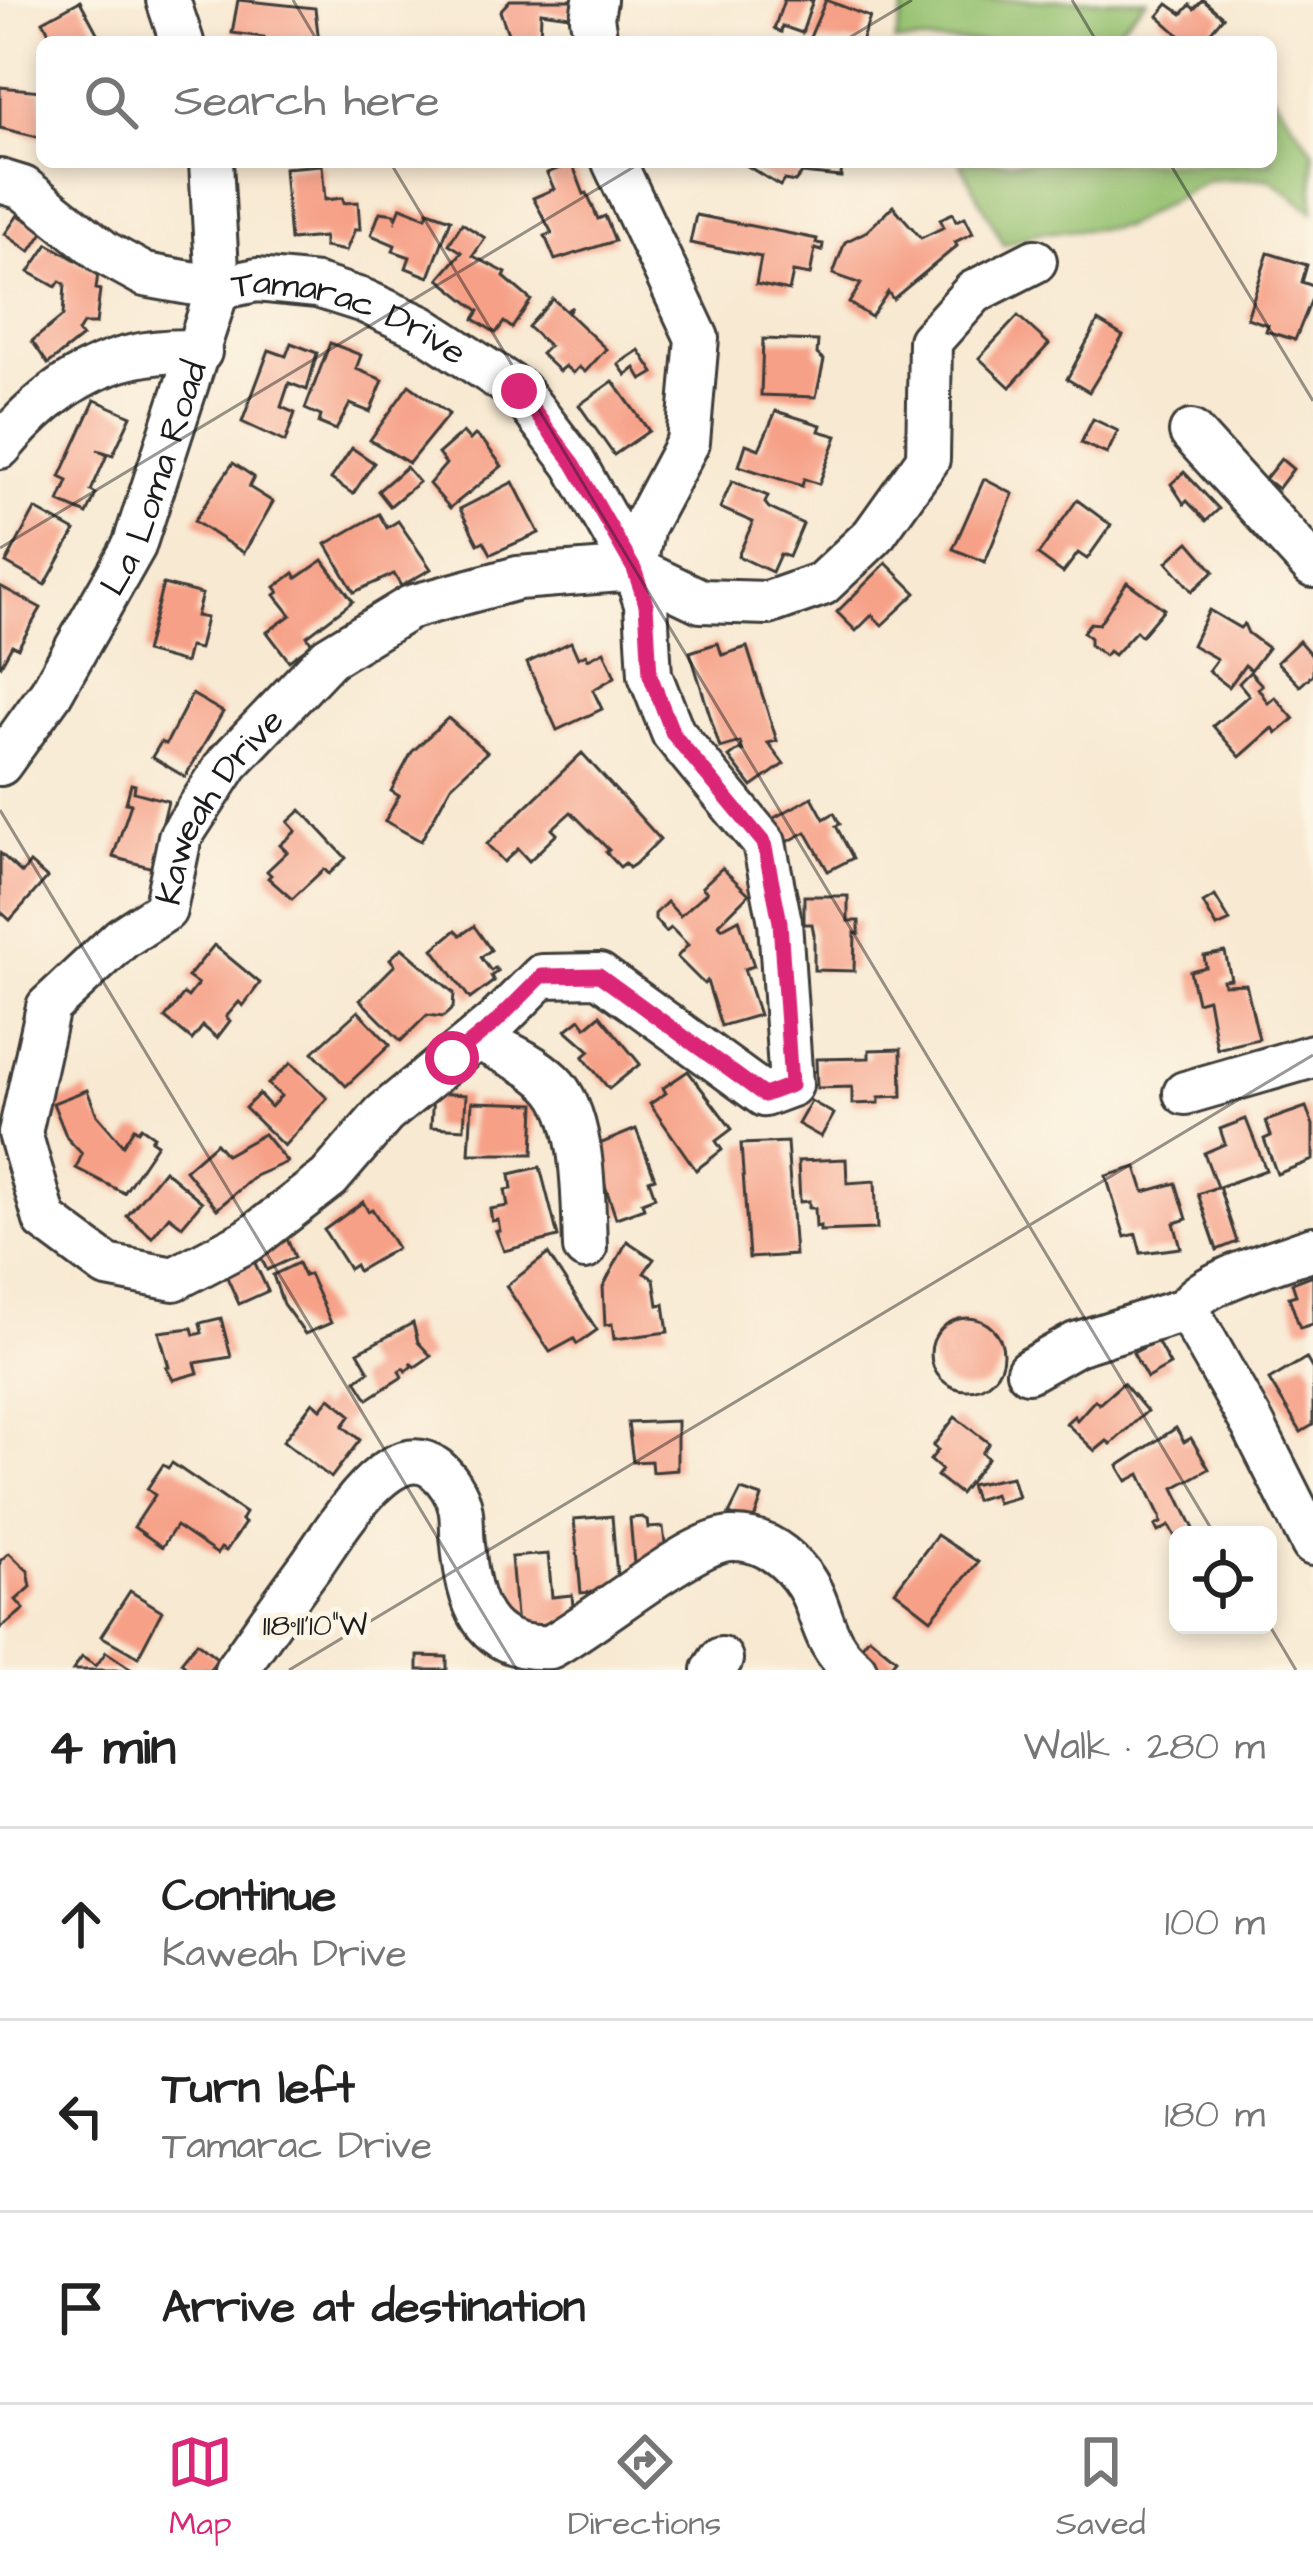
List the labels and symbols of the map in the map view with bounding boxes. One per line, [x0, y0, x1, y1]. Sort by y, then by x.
street label: Tamarac Drive [227, 257, 476, 378]
street label: La Loma Road [88, 354, 221, 605]
route end [492, 364, 546, 418]
street label: Kaweah Drive [144, 697, 296, 910]
route start [425, 1031, 479, 1085]
text: 118°11'10"W [263, 1605, 367, 1647]

